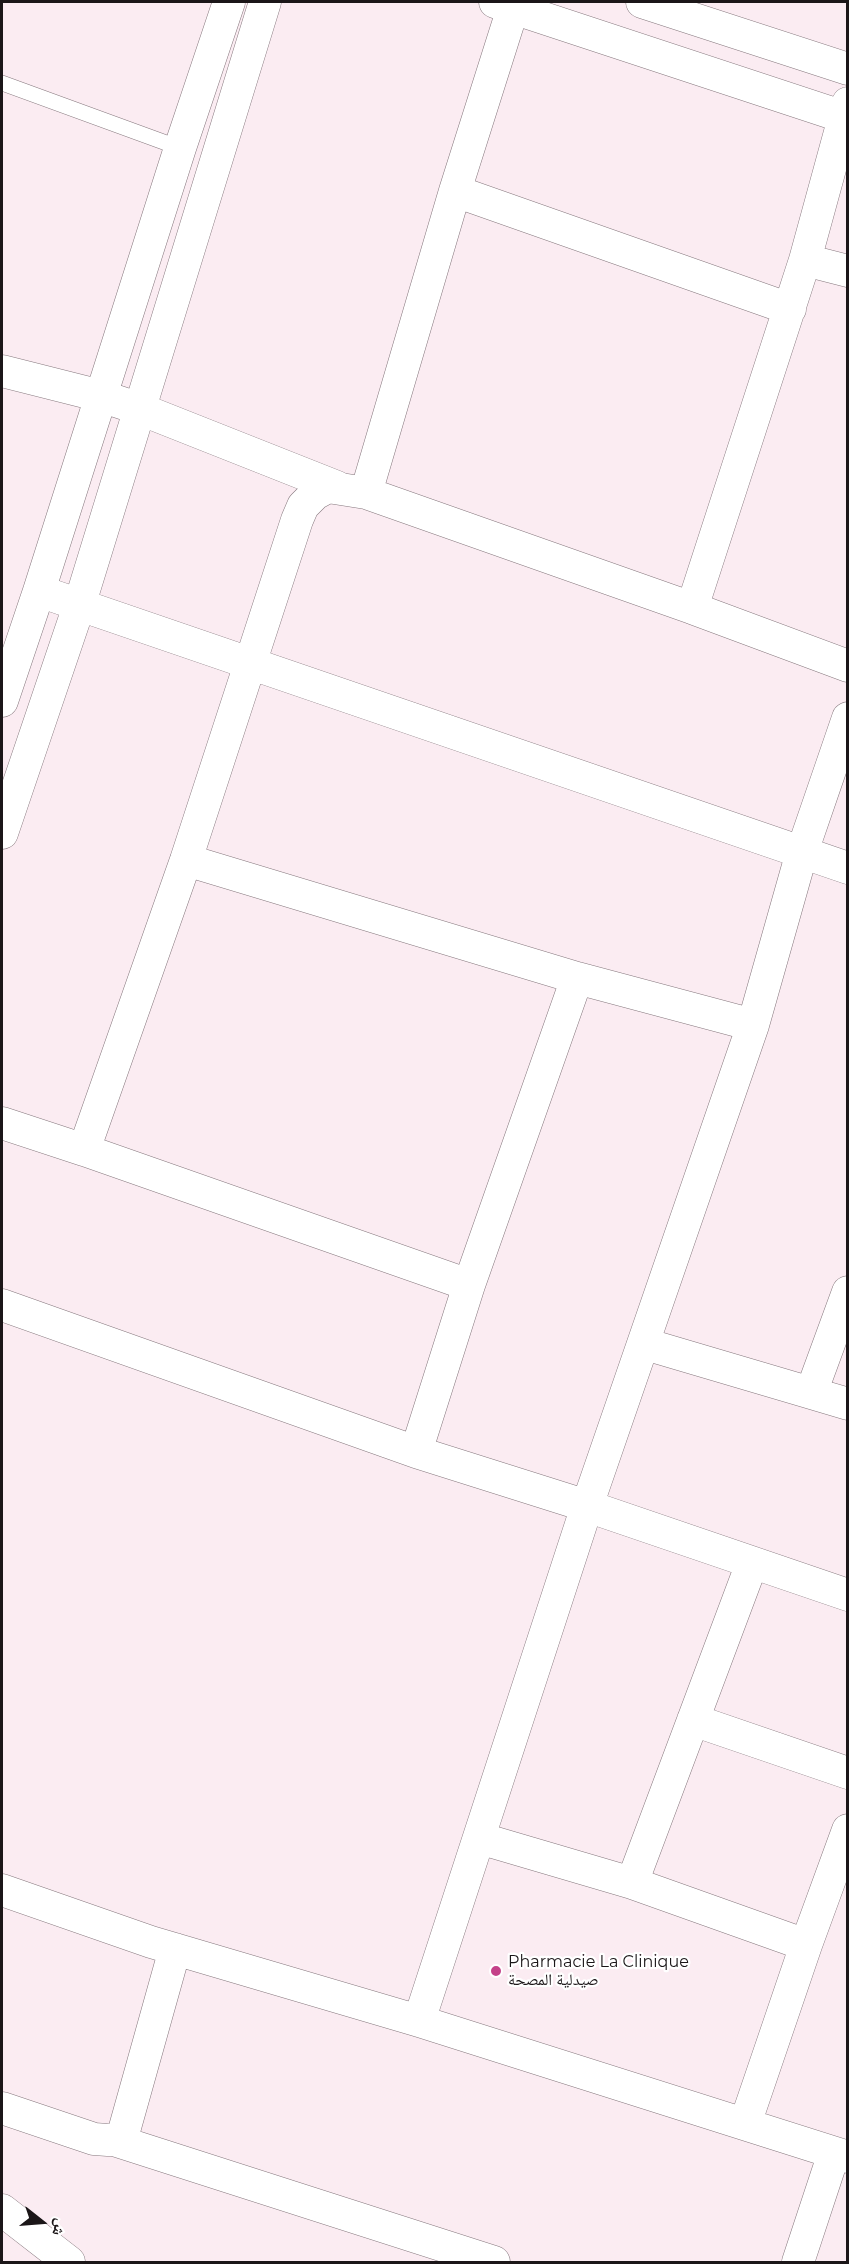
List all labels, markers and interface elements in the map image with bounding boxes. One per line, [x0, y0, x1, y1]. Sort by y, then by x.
place label: Pharmacie La Clinique صيدلية المصحة [508, 1952, 689, 1990]
marker: Pharmacie La Clinique صيدلية المصحة [489, 1964, 503, 1978]
north arrow [12, 2192, 72, 2252]
text: ش [48, 2217, 71, 2238]

